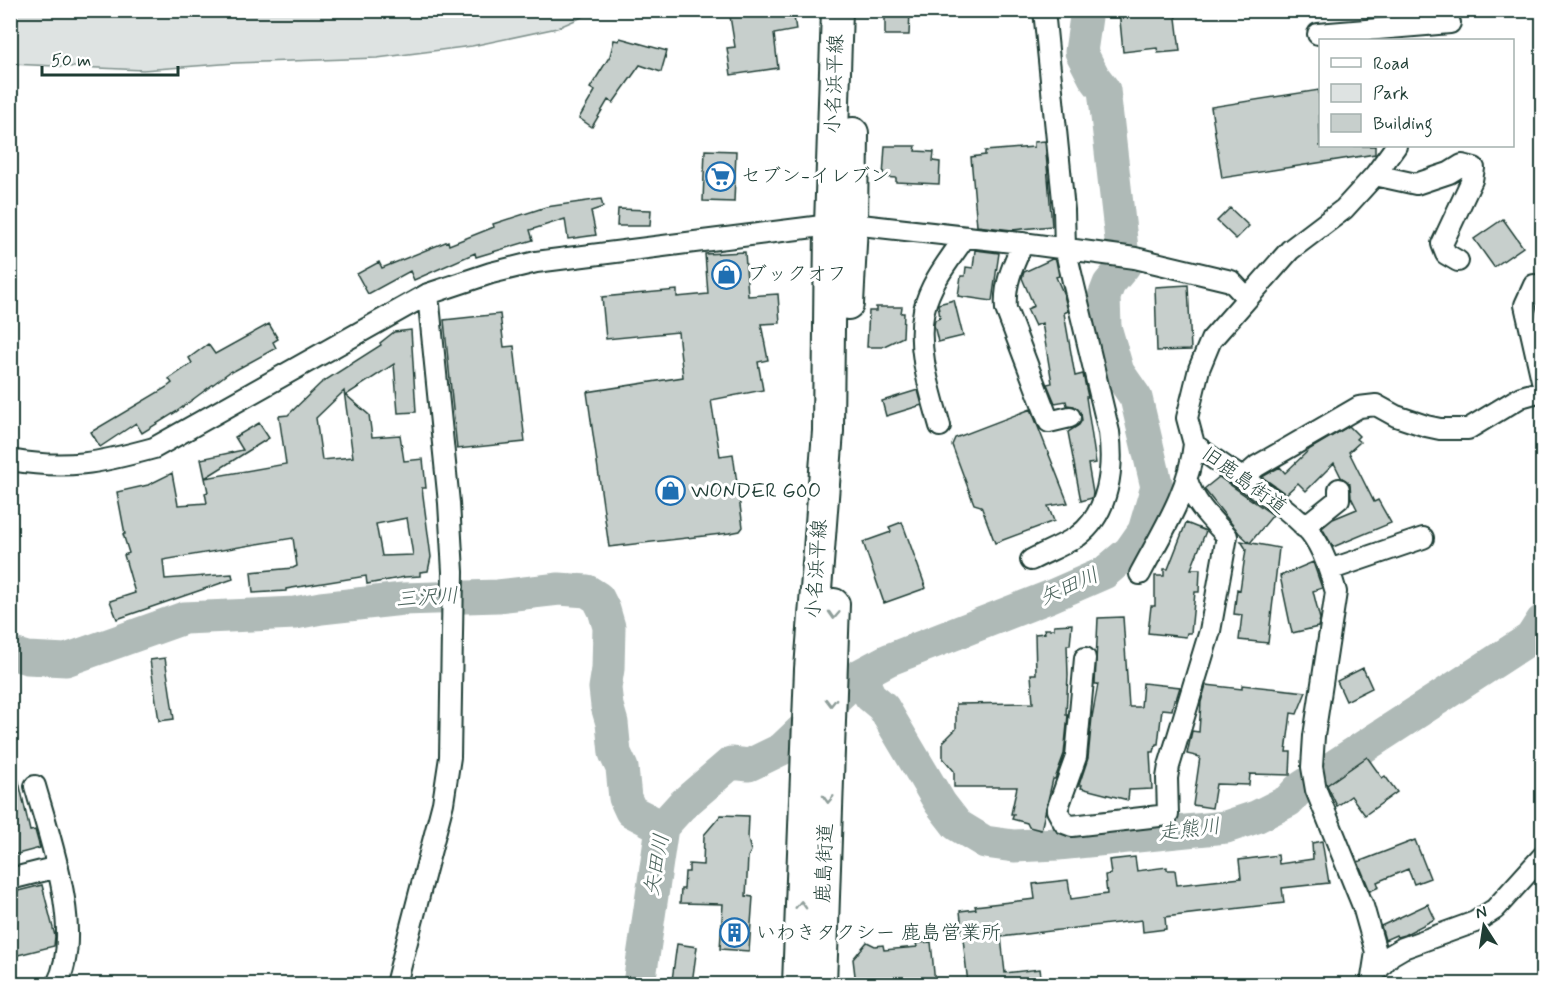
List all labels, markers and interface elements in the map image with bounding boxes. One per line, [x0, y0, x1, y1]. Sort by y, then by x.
street label: 小名浜平線 [820, 34, 850, 134]
scale bar [42, 39, 178, 77]
legend [1319, 39, 1514, 147]
text: 50 m [51, 49, 91, 73]
text: Road [1373, 52, 1409, 76]
text: Park [1373, 82, 1409, 106]
text: Building [1373, 112, 1433, 138]
supermarket icon: セブン-イレブン [704, 160, 736, 192]
place label: セブン-イレブン [741, 163, 890, 190]
shop icon: ブックオフ [710, 258, 742, 290]
place label: ブックオフ [747, 261, 847, 288]
street label: 旧鹿島街道 [1196, 441, 1292, 521]
shop icon: WONDER GOO [654, 475, 686, 507]
place label: WONDER GOO [691, 478, 821, 505]
street label: 小名浜平線 [800, 518, 834, 620]
water label: 矢田川 [1035, 561, 1103, 613]
water label: 三沢川 [395, 582, 459, 614]
one-way arrow [828, 610, 840, 619]
one-way arrow [825, 697, 837, 706]
one-way arrow [821, 795, 834, 804]
water label: 走熊川 [1156, 812, 1222, 848]
street label: 鹿島街道 [810, 823, 840, 903]
water label: 矢田川 [638, 832, 676, 898]
north arrow [1454, 896, 1514, 956]
one-way arrow [795, 901, 807, 910]
text: N [1474, 901, 1489, 924]
building icon: いわきタクシー 鹿島営業所 [719, 917, 751, 949]
place label: いわきタクシー 鹿島営業所 [756, 920, 1001, 947]

